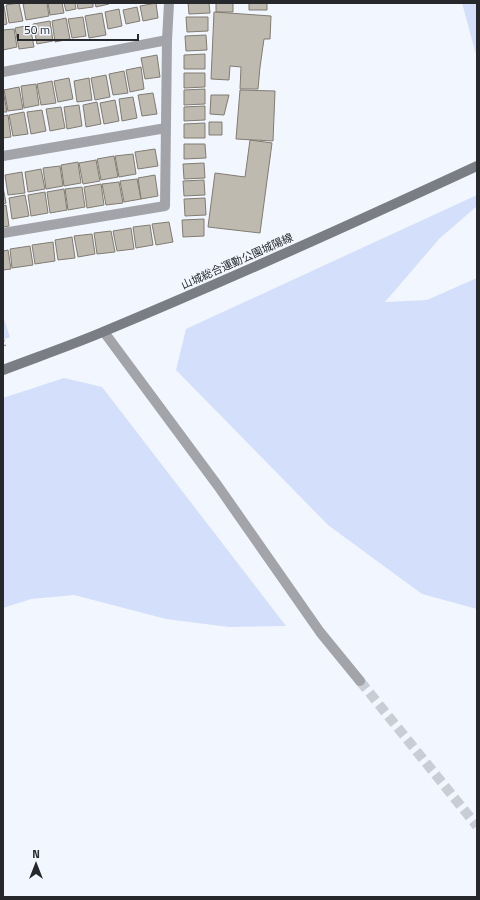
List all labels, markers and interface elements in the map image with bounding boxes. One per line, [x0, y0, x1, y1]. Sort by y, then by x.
scale bar [18, 16, 138, 42]
text: 50 m [24, 20, 50, 39]
street label: 山城総合運動公園城陽線 [178, 229, 296, 293]
north arrow [16, 844, 56, 884]
text: N [32, 846, 40, 862]

